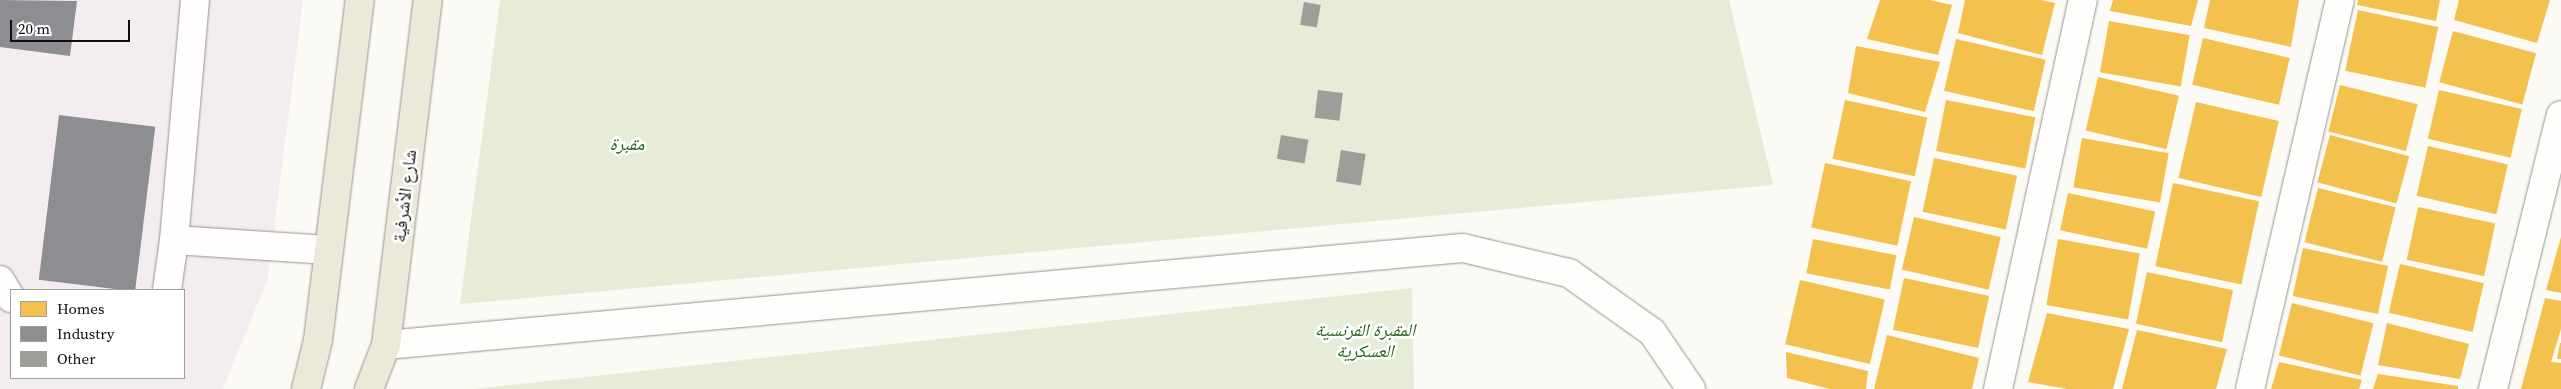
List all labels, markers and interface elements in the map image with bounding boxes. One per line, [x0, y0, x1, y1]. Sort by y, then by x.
scale bar [12, 10, 132, 42]
text: 20 m [18, 18, 50, 39]
park label: مقبرة [609, 133, 645, 155]
street label: شارع الأشرفية [389, 148, 421, 244]
legend [10, 289, 185, 379]
text: Homes [57, 298, 104, 319]
park label: المقبرة الفرنسية العسكرية [1315, 320, 1415, 362]
text: Industry [57, 323, 114, 344]
text: Other [57, 348, 96, 369]

